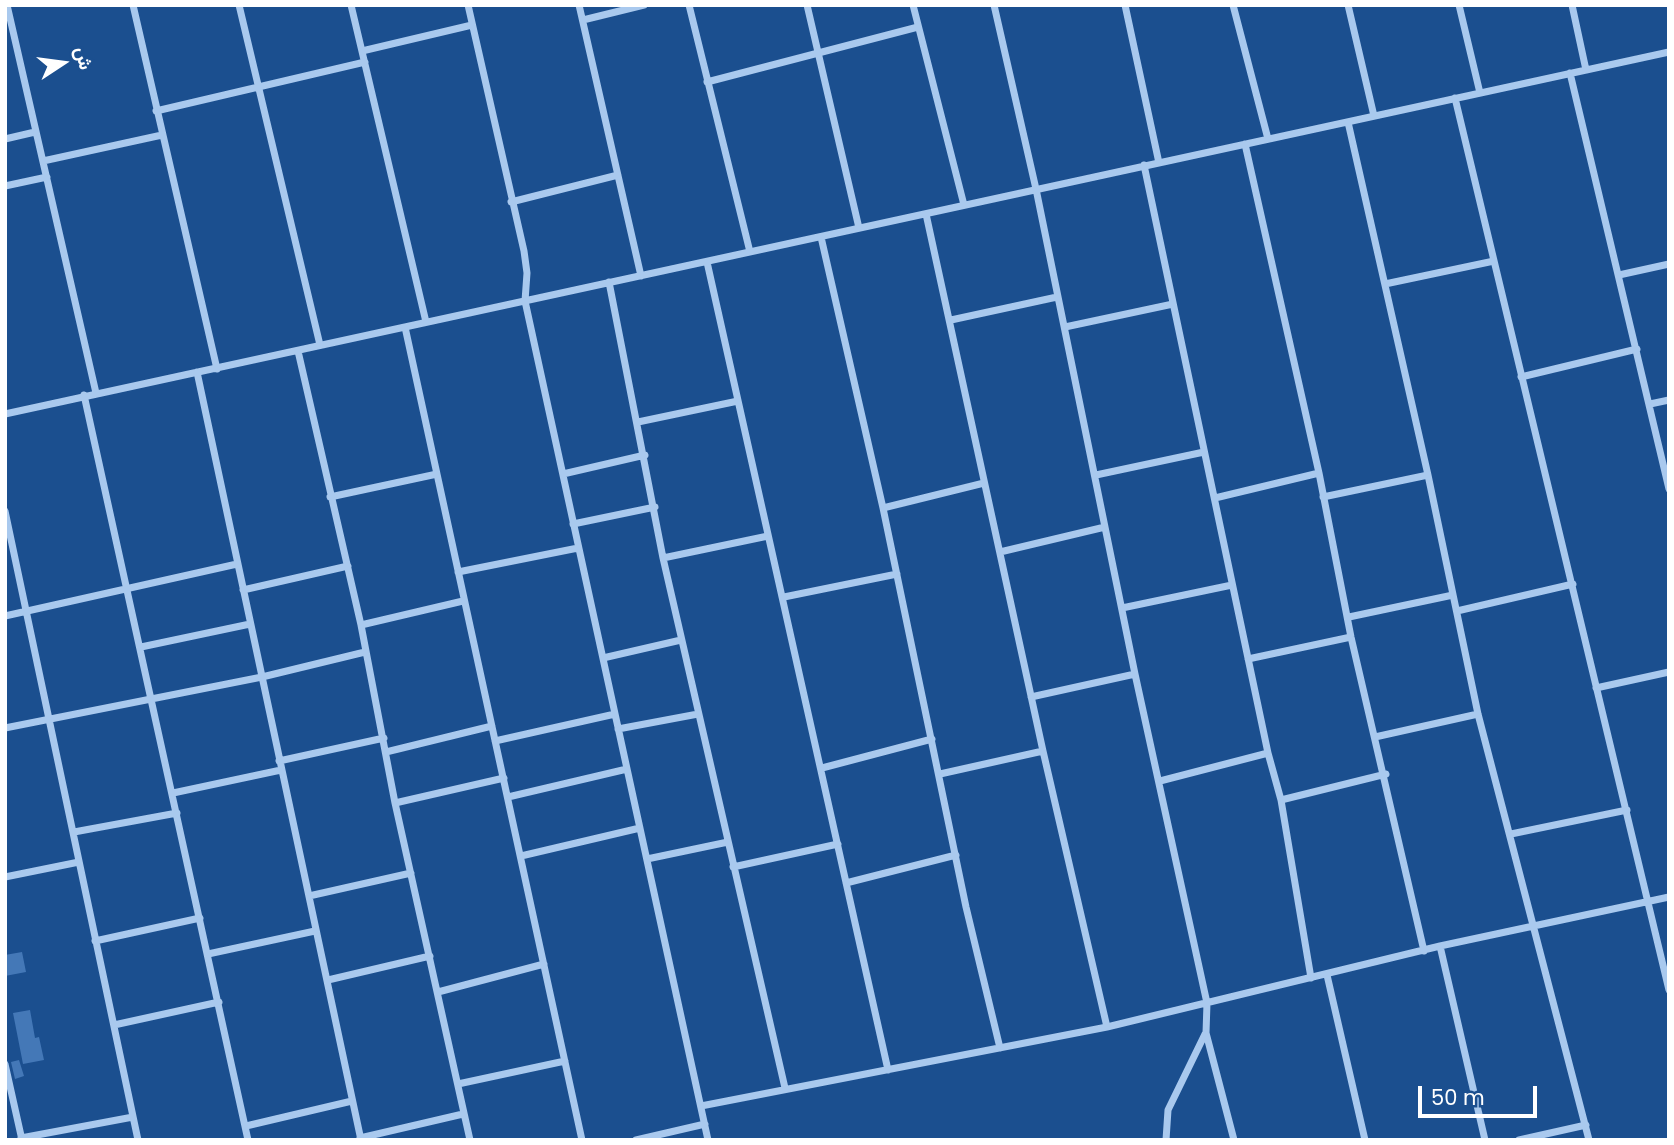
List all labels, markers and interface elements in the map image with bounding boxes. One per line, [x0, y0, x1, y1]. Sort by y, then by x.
north arrow [28, 28, 98, 98]
text: ش [68, 44, 100, 72]
scale bar [1422, 1072, 1541, 1116]
text: 50 m [1431, 1083, 1485, 1112]

